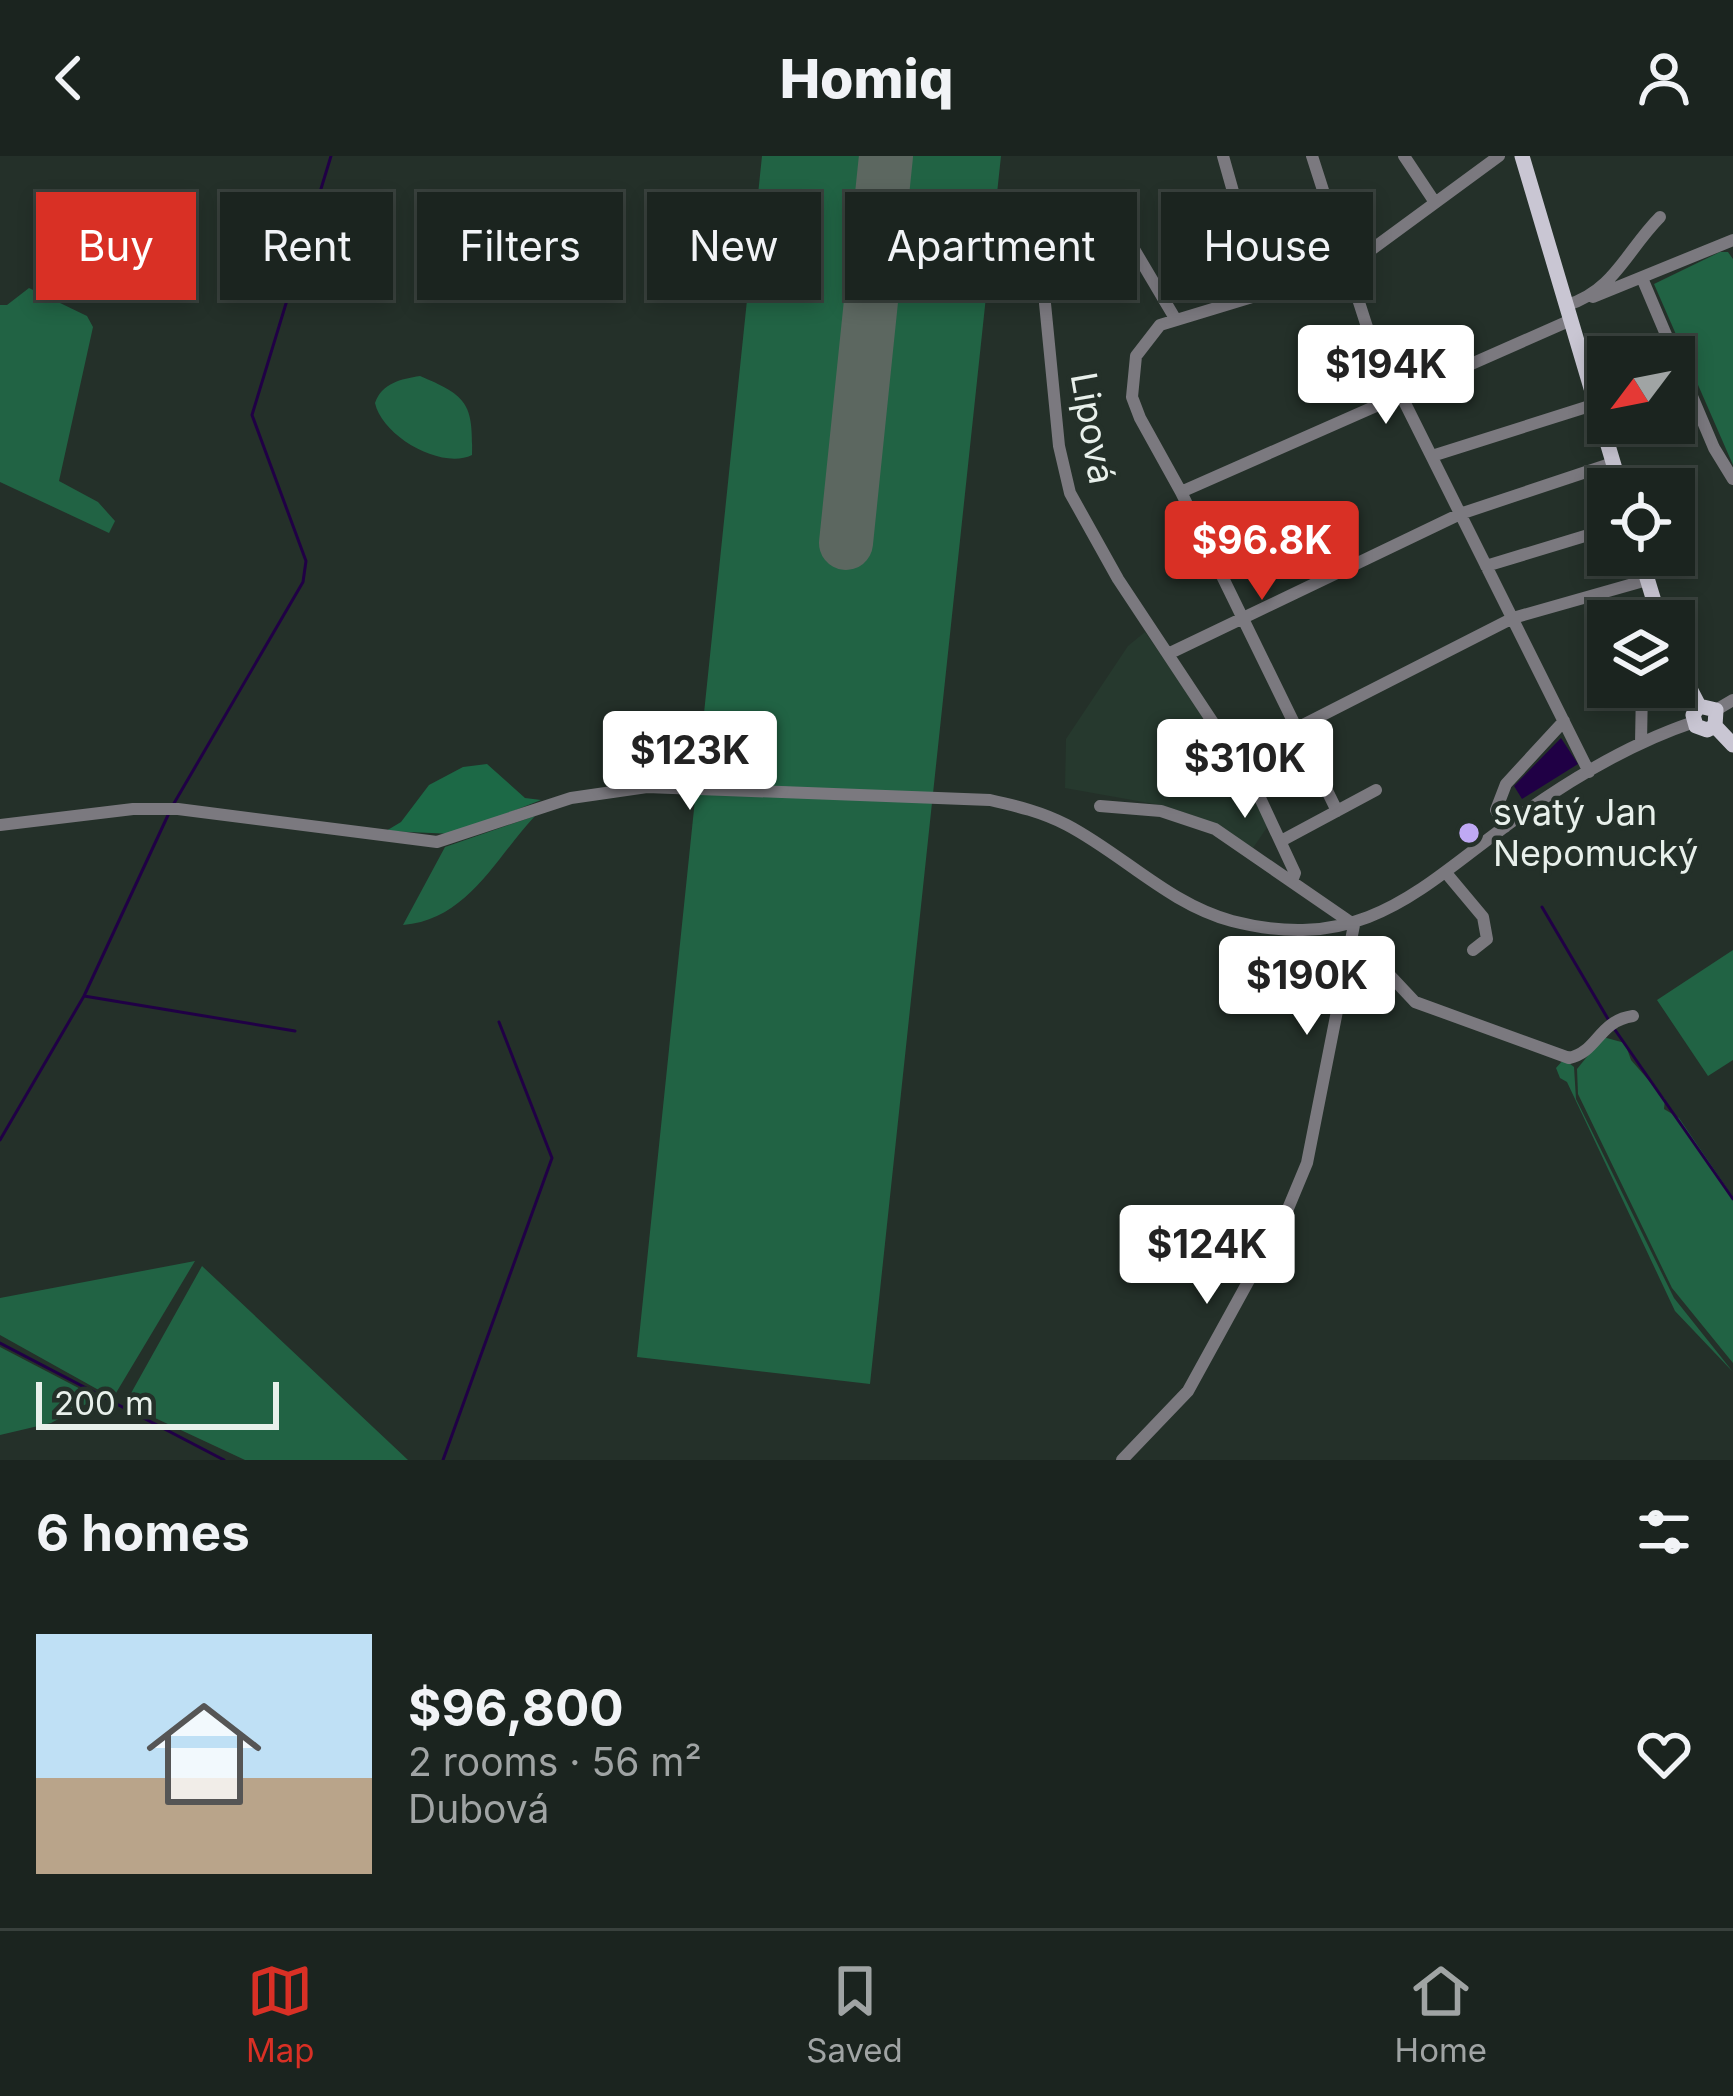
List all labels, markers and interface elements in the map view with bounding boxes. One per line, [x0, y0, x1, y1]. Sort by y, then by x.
icon: back [36, 45, 102, 111]
icon: person [1631, 45, 1697, 111]
text: Homiq [780, 46, 953, 111]
chip: Buy [36, 192, 196, 300]
chip: Rent [220, 192, 393, 300]
chip: Filters [417, 192, 623, 300]
chip: New [647, 192, 821, 300]
chip: Apartment [845, 192, 1137, 300]
chip: House [1161, 192, 1373, 300]
pin: $194K [1302, 325, 1470, 427]
north arrow [1587, 336, 1695, 444]
map controls [1587, 336, 1695, 708]
text: $194K [1325, 340, 1447, 387]
street label: Lipová [1062, 369, 1124, 487]
button: locate [1587, 468, 1695, 576]
pin: $96.8K [1164, 501, 1360, 603]
text: $96.8K [1192, 516, 1332, 563]
button: layers [1587, 600, 1695, 708]
pin: $123K [606, 711, 774, 813]
pin: $310K [1161, 719, 1329, 821]
text: $123K [630, 726, 750, 773]
text: $310K [1184, 734, 1306, 781]
place label: svatý Jan Nepomucký [1493, 790, 1698, 875]
marker: svatý Jan Nepomucký [1456, 820, 1482, 846]
pin: $190K [1223, 936, 1391, 1038]
text: $190K [1246, 951, 1368, 998]
pin: $124K [1123, 1205, 1291, 1307]
text: $124K [1147, 1220, 1267, 1267]
scale bar [36, 1376, 279, 1429]
text: 200 m [54, 1383, 154, 1423]
icon: filters [1631, 1499, 1697, 1565]
text: 6 homes [36, 1502, 250, 1563]
text: $96,800 [408, 1677, 624, 1738]
icon: home [132, 1682, 276, 1826]
icon: heart [1631, 1721, 1697, 1787]
text: 2 rooms · 56 m² [408, 1738, 702, 1785]
text: Dubová [408, 1785, 549, 1832]
tab: Map [246, 1958, 314, 2070]
tab: Saved [806, 1958, 903, 2070]
tab: Home [1395, 1958, 1487, 2070]

